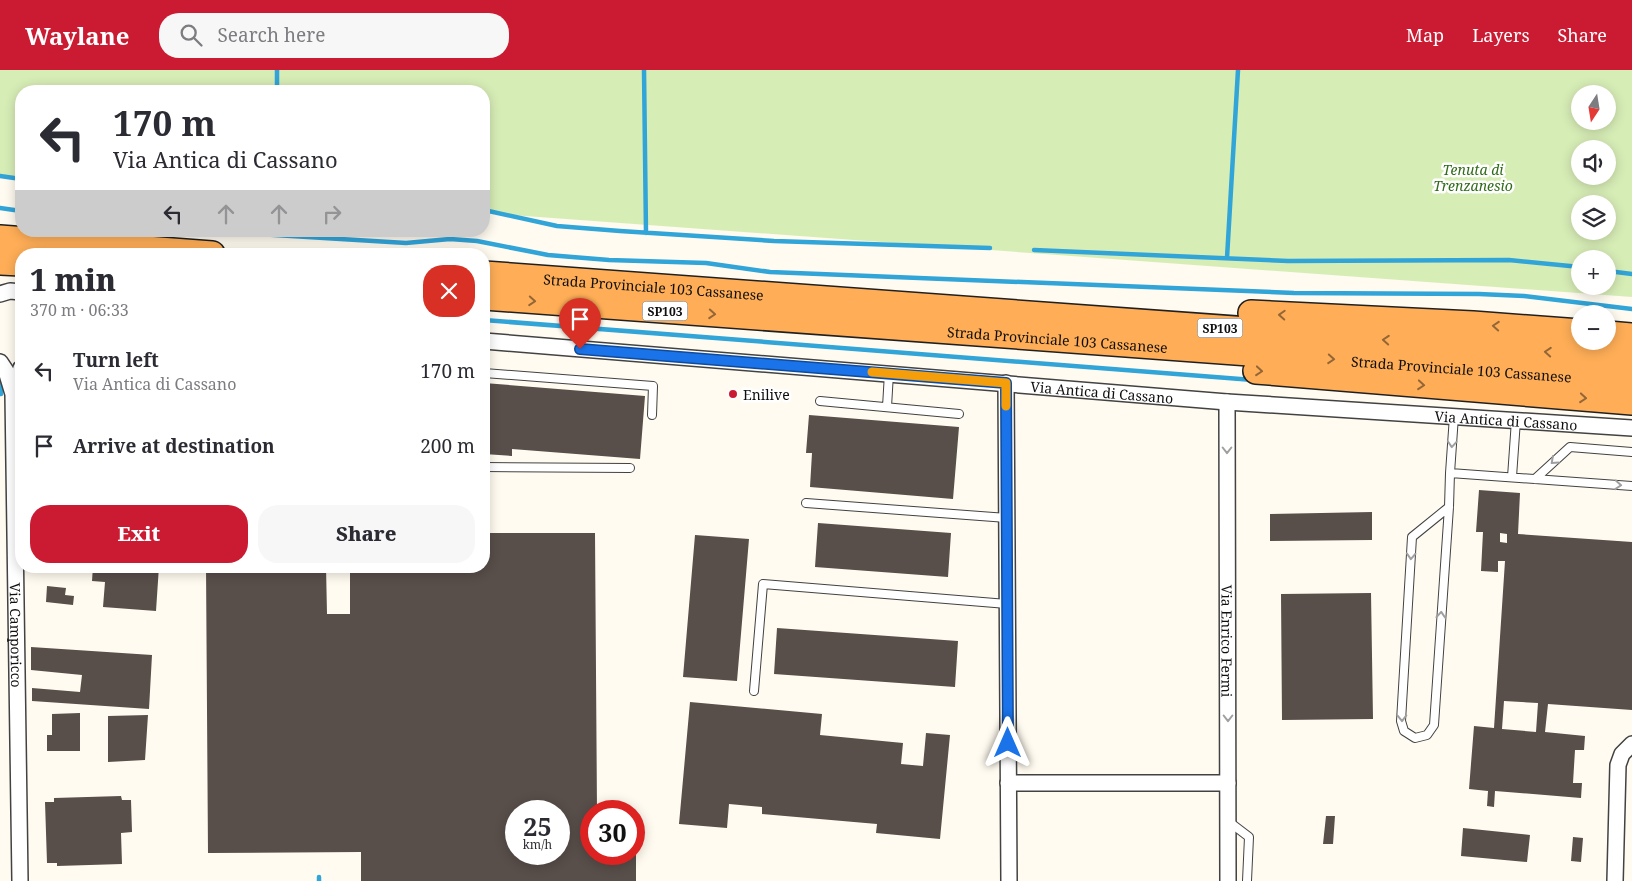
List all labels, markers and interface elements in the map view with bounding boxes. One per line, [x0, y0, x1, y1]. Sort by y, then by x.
search box [159, 13, 509, 58]
text: Waylane [25, 19, 129, 52]
icon: search [177, 21, 205, 49]
text: Search here [217, 22, 325, 48]
text: Map [1406, 23, 1444, 47]
text: Layers [1472, 23, 1530, 47]
text: Share [1558, 23, 1607, 47]
north arrow [1571, 85, 1616, 130]
map controls [1571, 85, 1616, 350]
text: 170 m [113, 99, 216, 146]
icon: left [30, 105, 95, 170]
button: sound [1571, 140, 1616, 185]
text: Via Antica di Cassano [113, 144, 338, 174]
park label: Tenuta di Trenzanesio [1433, 160, 1513, 195]
button: layers [1571, 195, 1616, 240]
icon: left [159, 200, 187, 228]
icon: ahead [212, 200, 240, 228]
icon: ahead [265, 200, 293, 228]
icon: right [318, 200, 346, 228]
button: + [1571, 250, 1616, 295]
text: 1 min [30, 259, 116, 300]
button: close [423, 265, 475, 317]
street label: Strada Provinciale 103 Cassanese [543, 269, 764, 304]
one-way arrow [529, 295, 537, 306]
pin [559, 298, 601, 349]
text: 370 m · 06:33 [30, 299, 129, 321]
road number: SP103 [642, 302, 688, 320]
icon: arrive [566, 305, 594, 333]
button: − [1571, 305, 1616, 350]
one-way arrow [708, 309, 716, 320]
one-way arrow [1278, 309, 1286, 320]
road number: SP103 [1198, 318, 1242, 338]
street label: Strada Provinciale 103 Cassanese [947, 321, 1168, 356]
one-way arrow [1492, 321, 1500, 332]
one-way arrow [1382, 334, 1390, 345]
one-way arrow [1544, 346, 1552, 357]
text: Turn left [73, 347, 159, 373]
street label: Strada Provinciale 103 Cassanese [1350, 351, 1572, 386]
one-way arrow [1327, 354, 1335, 365]
icon: left [30, 357, 58, 385]
text: 170 m [420, 358, 475, 384]
one-way arrow [1256, 365, 1264, 376]
text: Via Antica di Cassano [73, 373, 236, 395]
street label: Via Antica di Cassano [1030, 376, 1174, 407]
one-way arrow [1417, 379, 1425, 390]
place label: Enilive [743, 385, 790, 404]
marker: Enilive [727, 388, 739, 400]
one-way arrow [1579, 392, 1587, 403]
street label: Via Antica di Cassano [1434, 406, 1578, 434]
icon: arrive [30, 432, 58, 460]
text: Arrive at destination [73, 433, 275, 459]
text: 200 m [420, 433, 475, 459]
one-way arrow [1447, 441, 1458, 449]
one-way arrow [1222, 447, 1232, 455]
one-way arrow [1550, 455, 1559, 464]
one-way arrow [1615, 479, 1623, 490]
button: Exit [30, 505, 248, 563]
button: Share [258, 505, 475, 563]
one-way arrow [1405, 553, 1416, 561]
street label: Via Camporicco [6, 583, 27, 688]
street label: Via Enrico Fermi [1218, 585, 1237, 698]
one-way arrow [1436, 611, 1447, 619]
one-way arrow [1223, 714, 1233, 722]
one-way arrow [1397, 715, 1407, 723]
position arrow [981, 716, 1033, 768]
speed limit sign: 30 [580, 800, 645, 865]
text: 25 [523, 809, 552, 843]
text: km/h [523, 836, 552, 853]

